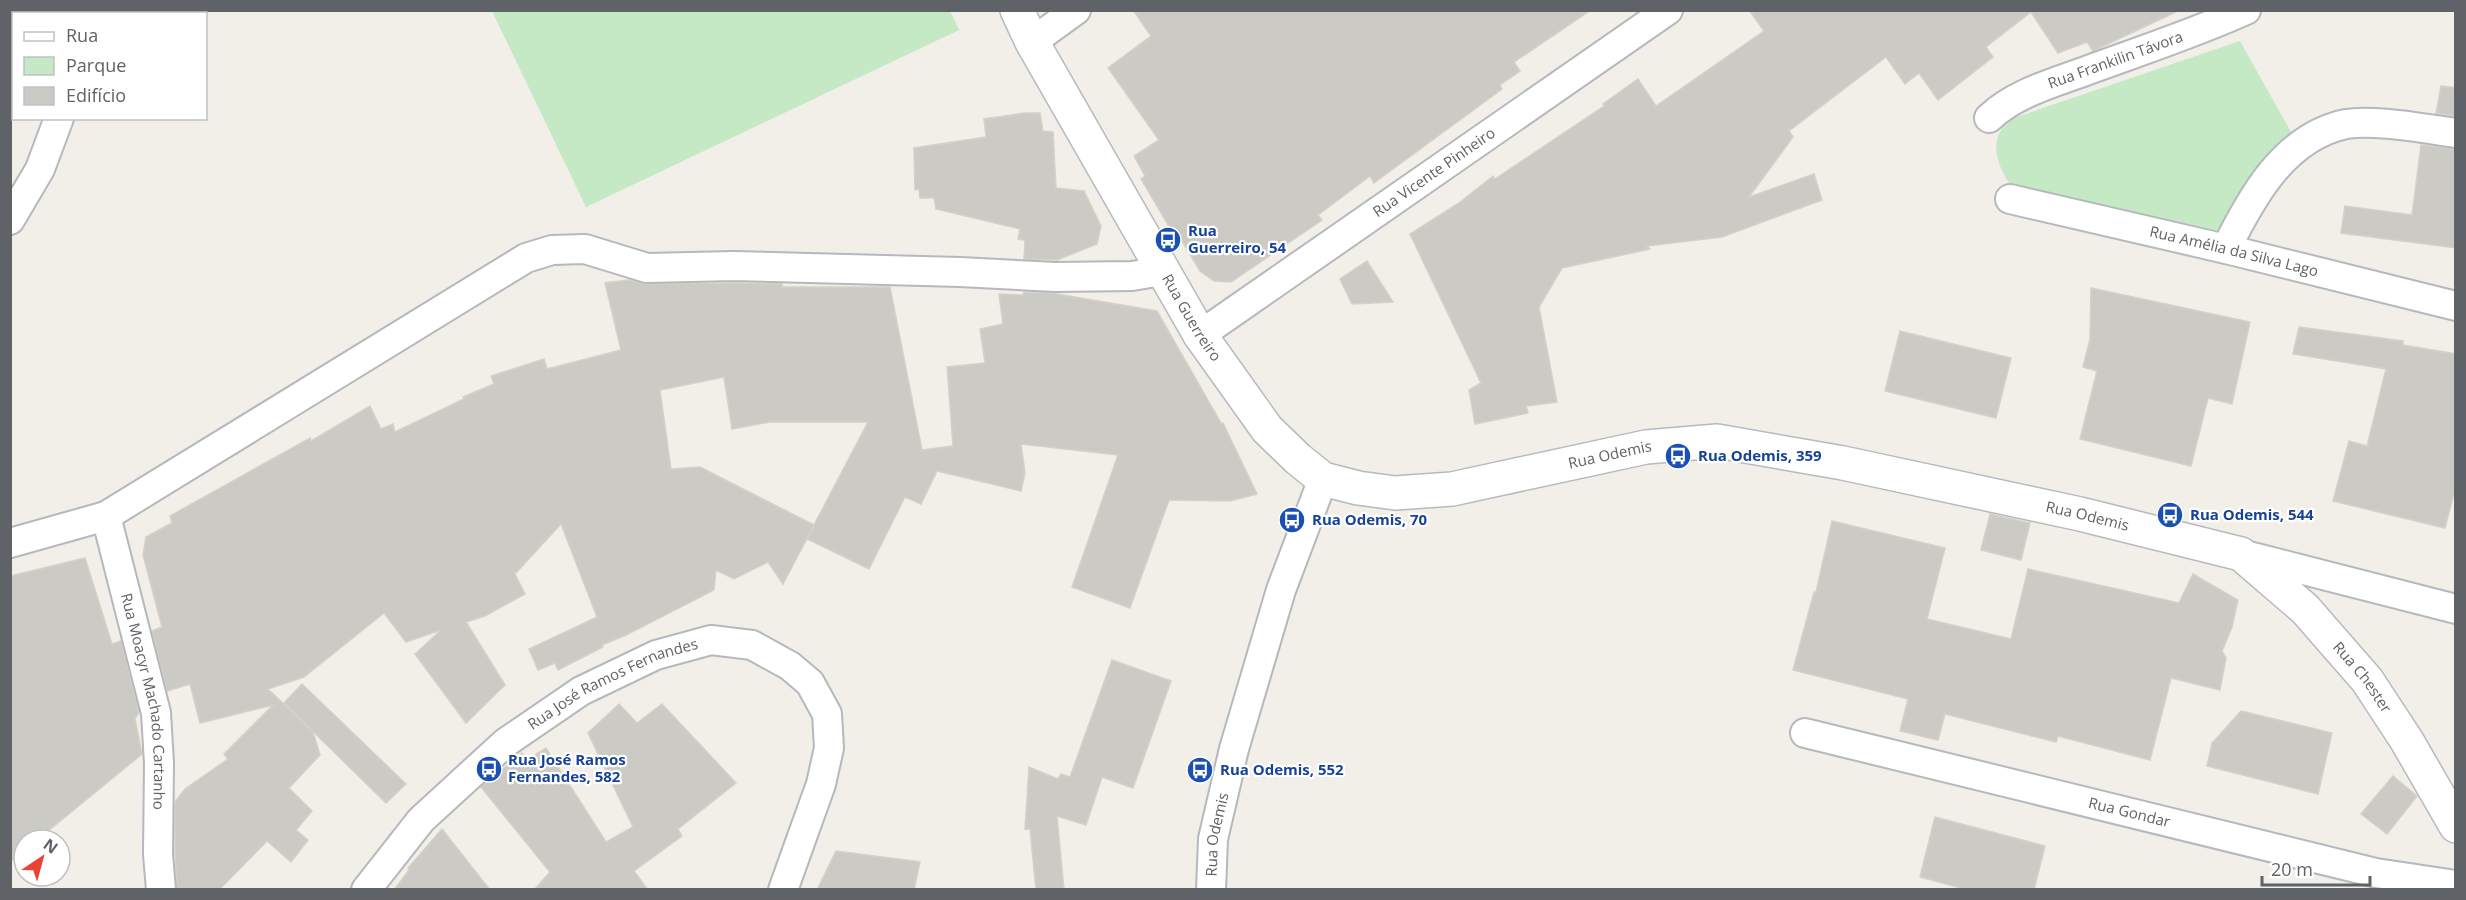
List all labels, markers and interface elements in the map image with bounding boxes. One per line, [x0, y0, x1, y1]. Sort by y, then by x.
legend [12, 12, 207, 120]
text: Rua [66, 23, 98, 47]
street label: Rua Frankilin Távora [2045, 26, 2185, 93]
text: Parque [66, 53, 126, 77]
text: Edifício [66, 83, 126, 107]
street label: Rua Vicente Pinheiro [1368, 122, 1499, 221]
place label: Rua Guerreiro, 54 [1188, 220, 1286, 257]
street label: Rua Amélia da Silva Lago [2148, 221, 2321, 281]
bus stop icon: Rua Guerreiro, 54 [1153, 225, 1183, 255]
street label: Rua Guerreiro [1158, 270, 1227, 365]
street label: Rua Odemis [1566, 436, 1652, 473]
bus stop icon: Rua Odemis, 359 [1663, 441, 1693, 471]
place label: Rua Odemis, 359 [1698, 445, 1822, 465]
street label: Rua Odemis [2044, 496, 2131, 535]
bus stop icon: Rua Odemis, 544 [2155, 500, 2185, 530]
place label: Rua Odemis, 544 [2190, 504, 2314, 524]
bus stop icon: Rua Odemis, 70 [1277, 505, 1307, 535]
place label: Rua Odemis, 70 [1312, 509, 1428, 529]
street label: Rua Moacyr Machado Cartanho [117, 591, 170, 810]
street label: Rua José Ramos Fernandes [523, 633, 700, 734]
street label: Rua Chester [2329, 637, 2397, 716]
place label: Rua José Ramos Fernandes, 582 [508, 749, 626, 786]
bus stop icon: Rua José Ramos Fernandes, 582 [474, 754, 504, 784]
bus stop icon: Rua Odemis, 552 [1185, 755, 1215, 785]
place label: Rua Odemis, 552 [1220, 759, 1344, 779]
street label: Rua Odemis [1201, 790, 1233, 877]
street label: Rua Gondar [2087, 792, 2173, 831]
north arrow [12, 828, 72, 888]
text: N [39, 833, 63, 859]
scale bar [2262, 849, 2370, 887]
text: 20 m [2271, 857, 2313, 881]

